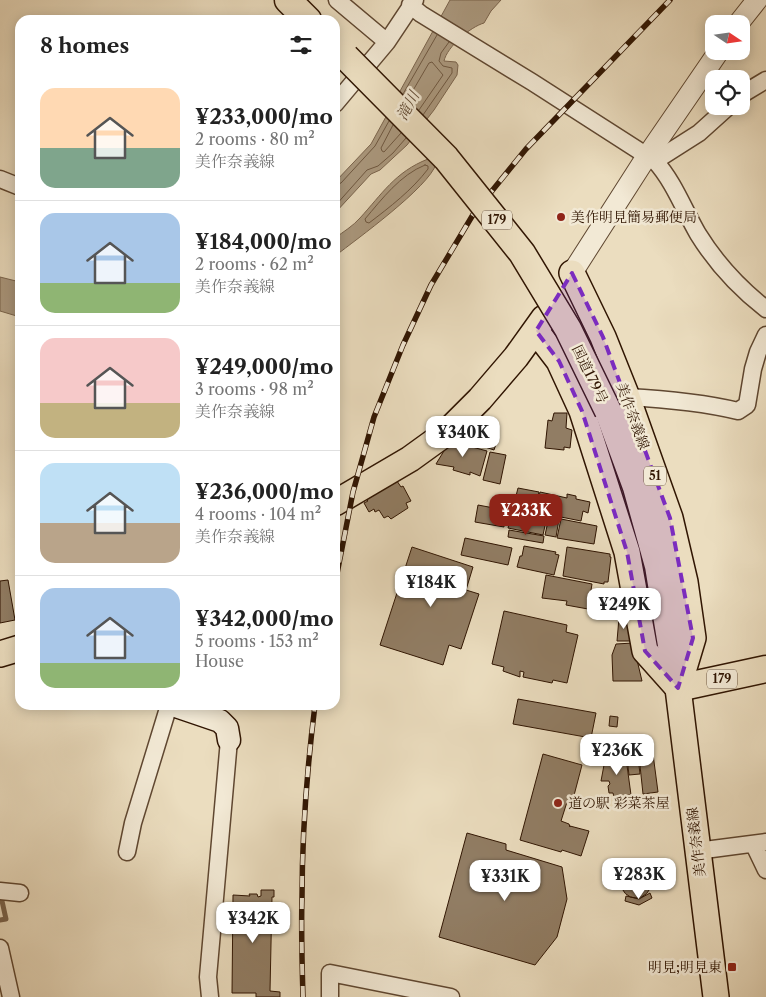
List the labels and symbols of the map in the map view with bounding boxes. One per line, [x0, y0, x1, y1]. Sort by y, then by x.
north arrow [705, 15, 750, 60]
water label: 滝川 [392, 86, 424, 123]
place label: 美作明見簡易郵便局 [571, 208, 697, 226]
road number: 179 [482, 210, 512, 230]
marker: 美作明見簡易郵便局 [555, 211, 567, 223]
street label: 国道179号 [568, 342, 612, 406]
street label: 美作奈義線 [613, 380, 653, 452]
pin: ¥340K [428, 416, 498, 458]
road number: 51 [644, 466, 666, 486]
pin: ¥233K [491, 494, 561, 536]
pin: ¥184K [396, 566, 466, 608]
pin: ¥249K [589, 588, 659, 630]
road number: 179 [707, 670, 737, 689]
pin: ¥236K [582, 734, 652, 776]
place label: 道の駅 彩菜茶屋 [568, 794, 670, 812]
marker: 道の駅 彩菜茶屋 [552, 797, 564, 809]
street label: 美作奈義線 [683, 806, 709, 878]
pin: ¥283K [604, 858, 674, 900]
pin: ¥331K [470, 860, 540, 902]
pin: ¥342K [218, 902, 288, 944]
place label: 明見;明見東 [648, 958, 722, 976]
marker: 明見;明見東 [726, 961, 738, 973]

